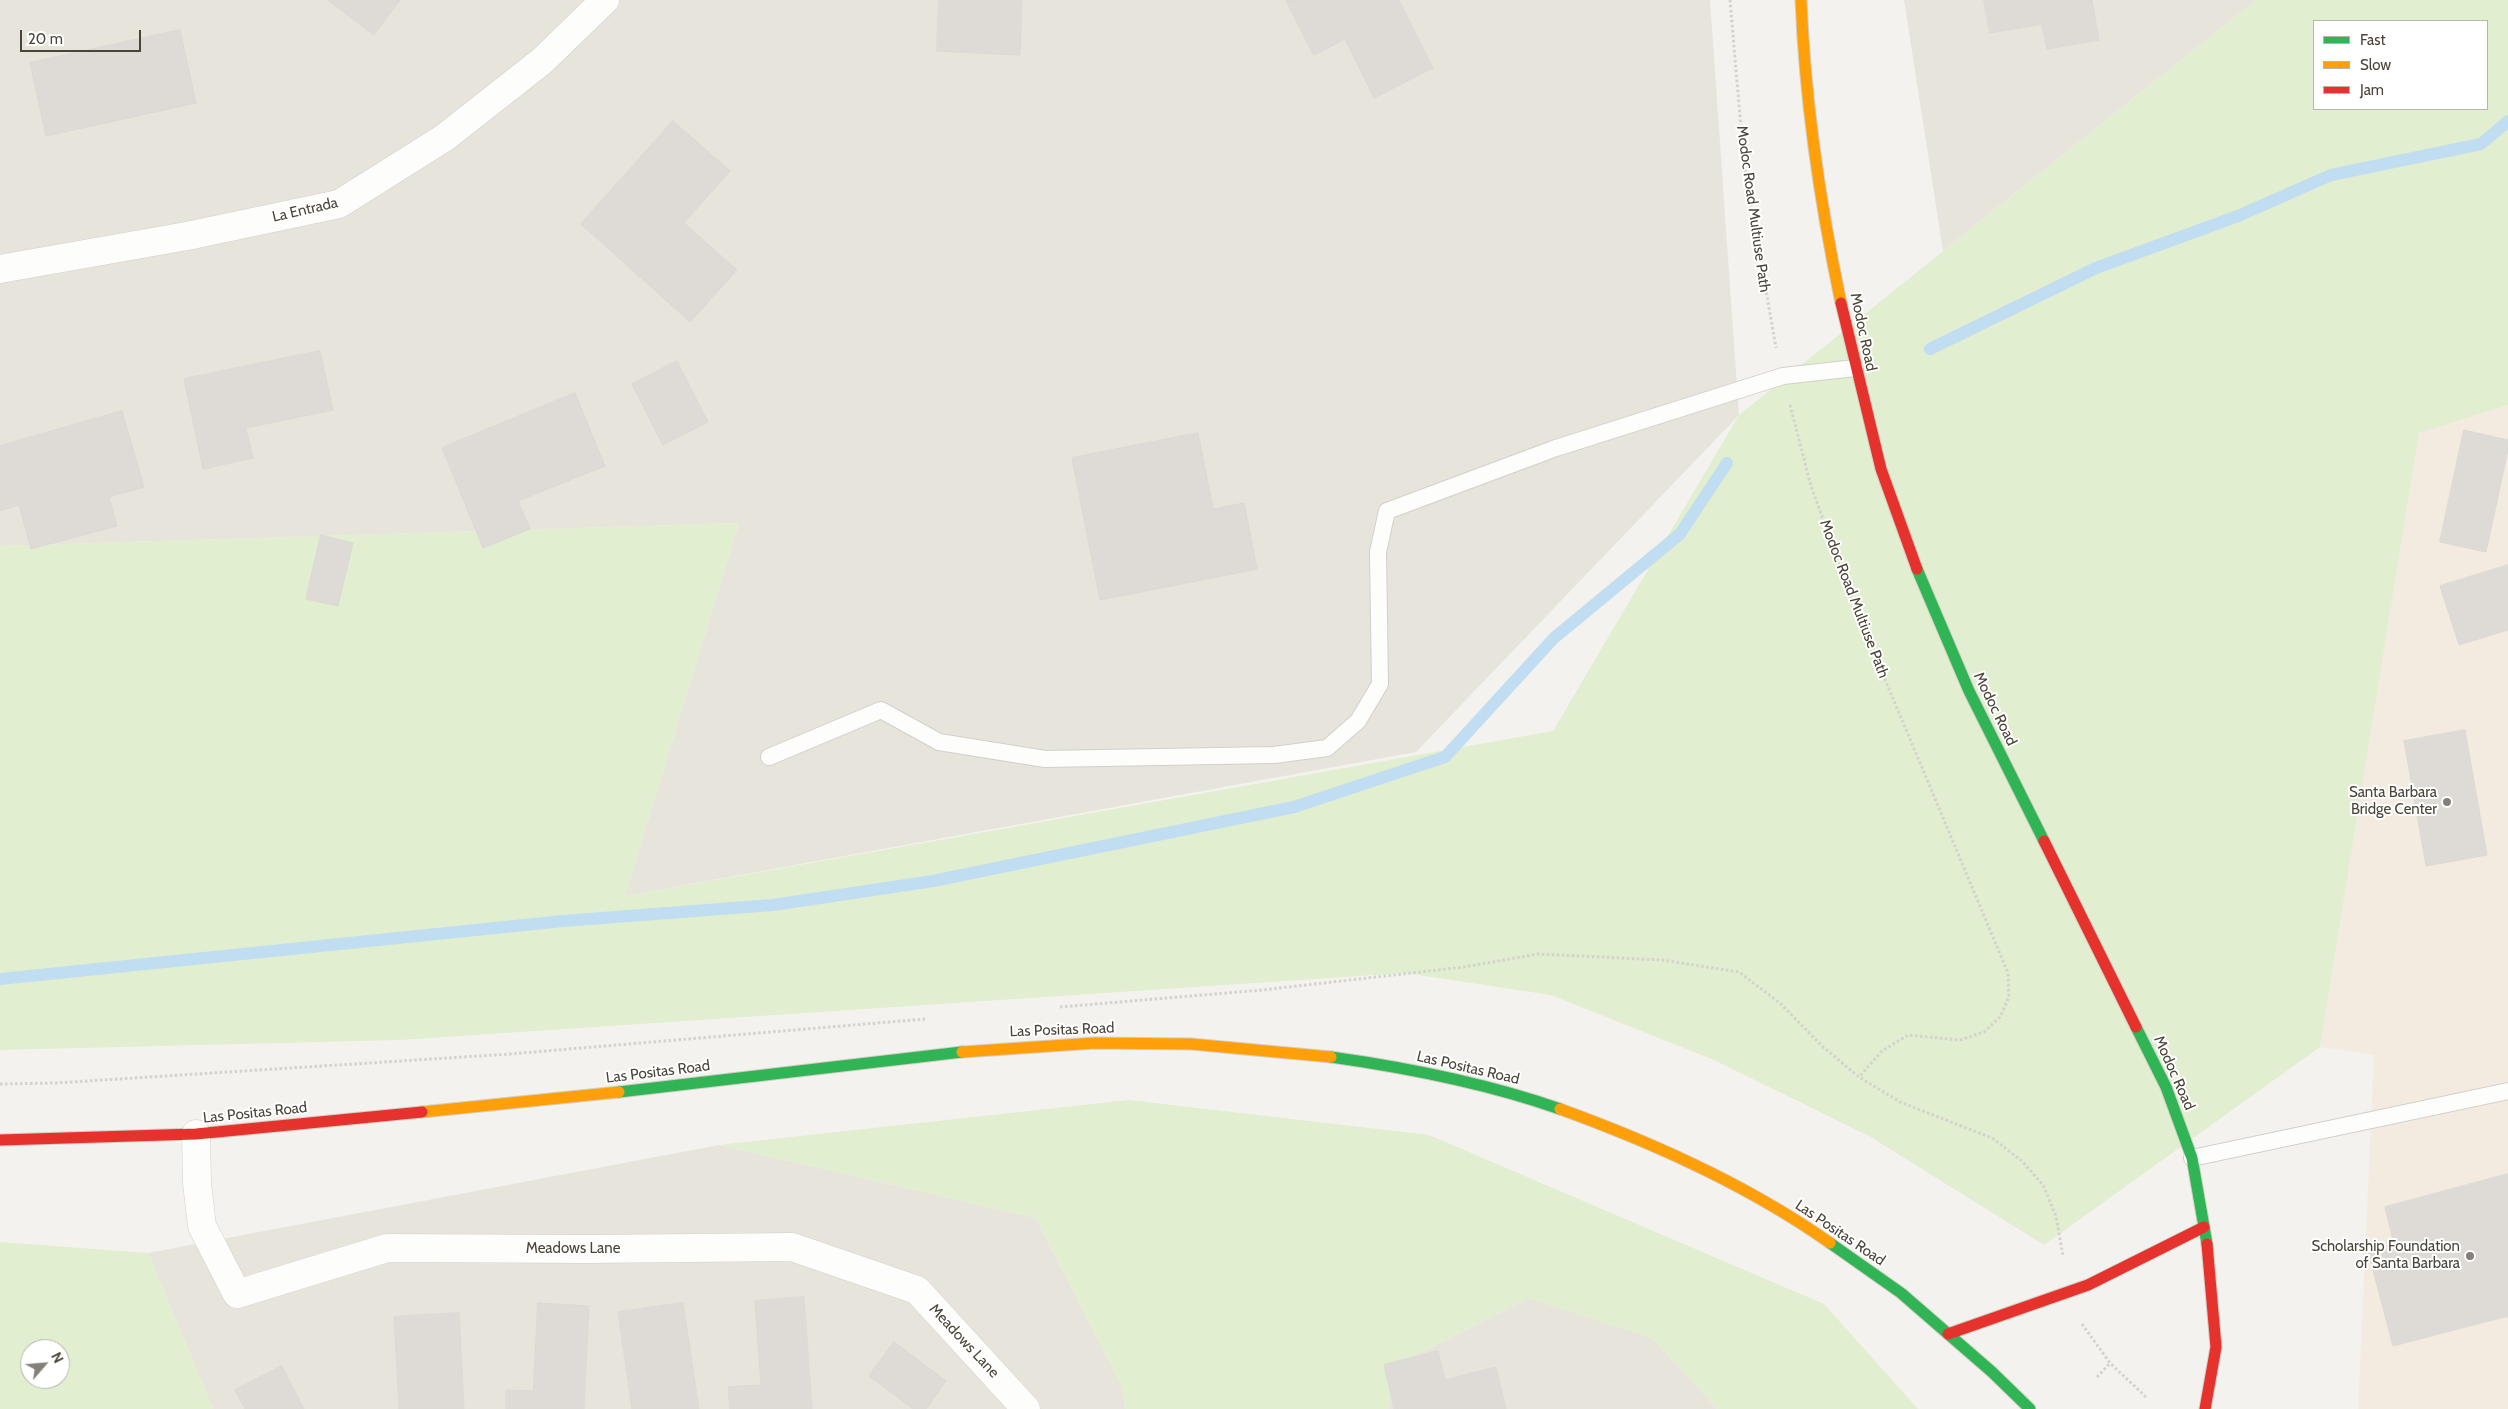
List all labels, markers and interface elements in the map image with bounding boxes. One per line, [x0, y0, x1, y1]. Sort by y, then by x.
scale bar [22, 20, 144, 52]
legend [2313, 20, 2488, 110]
text: 20 m [28, 30, 63, 48]
text: Fast [2360, 31, 2385, 49]
text: Slow [2360, 56, 2391, 74]
text: Jam [2360, 81, 2384, 99]
street label: Modoc Road Multiuse Path [1732, 124, 1774, 294]
street label: La Entrada [270, 194, 340, 226]
street label: Modoc Road [1846, 291, 1880, 373]
street label: Modoc Road Multiuse Path [1815, 517, 1893, 681]
street label: Modoc Road [1969, 669, 2021, 749]
place label: Santa Barbara Bridge Center [2349, 784, 2437, 819]
marker: Santa Barbara Bridge Center [2441, 796, 2453, 808]
street label: Las Positas Road [1009, 1019, 1115, 1041]
street label: Modoc Road [2150, 1033, 2198, 1113]
street label: Las Positas Road [1415, 1047, 1521, 1089]
street label: Las Positas Road [605, 1057, 711, 1087]
street label: Las Positas Road [202, 1099, 308, 1127]
street label: Las Positas Road [1792, 1196, 1888, 1270]
place label: Scholarship Foundation of Santa Barbara [2311, 1238, 2460, 1273]
street label: Meadows Lane [526, 1240, 620, 1258]
marker: Scholarship Foundation of Santa Barbara [2464, 1250, 2476, 1262]
street label: Meadows Lane [925, 1300, 1003, 1382]
north arrow [20, 1339, 70, 1389]
text: N [47, 1349, 68, 1366]

